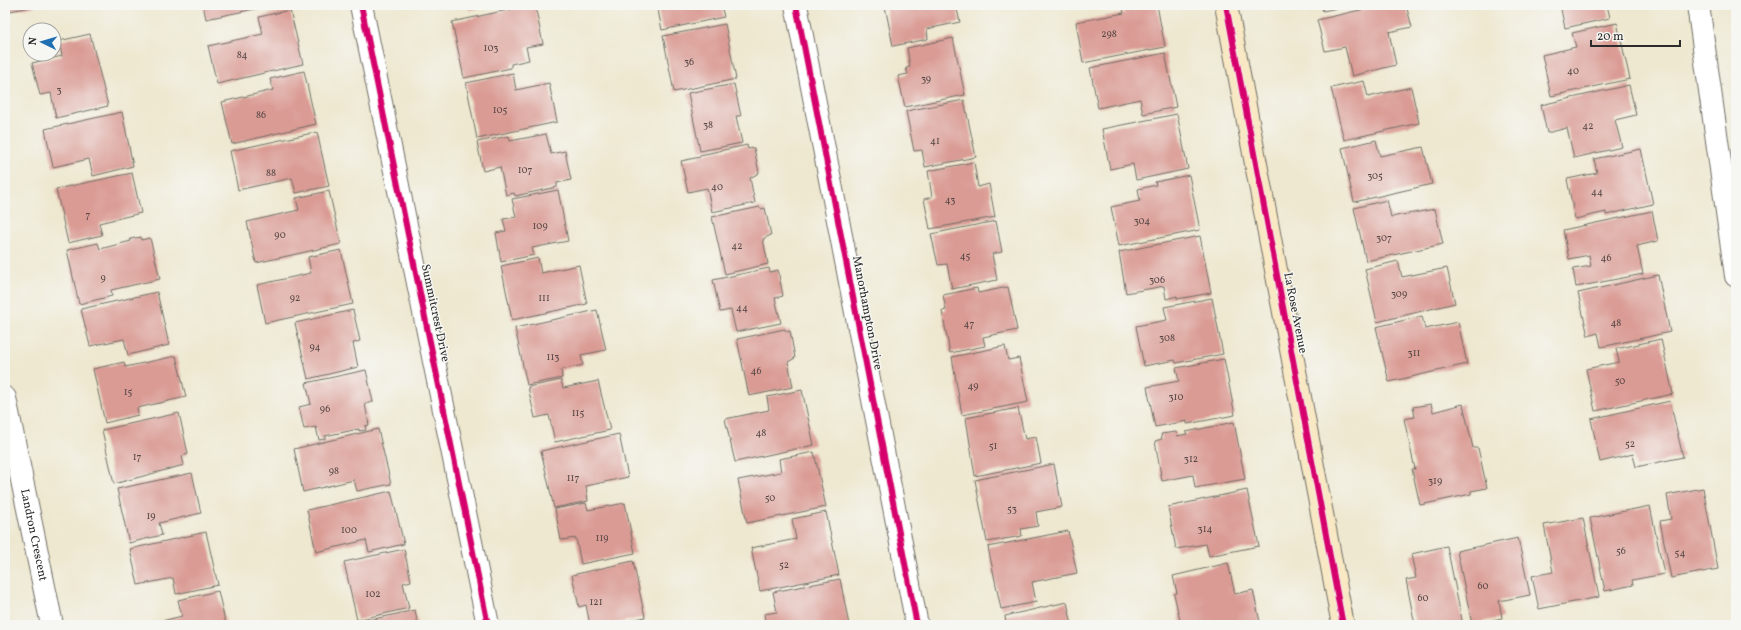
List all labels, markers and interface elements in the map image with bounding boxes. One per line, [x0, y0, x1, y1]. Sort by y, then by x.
north arrow [22, 22, 62, 62]
scale bar [1591, 22, 1680, 48]
house number: 298 [1101, 27, 1117, 41]
text: 20 m [1597, 29, 1624, 45]
text: N [26, 37, 41, 46]
house number: 103 [484, 41, 498, 55]
house number: 84 [237, 48, 247, 62]
house number: 36 [684, 55, 694, 69]
house number: 40 [1567, 64, 1579, 78]
house number: 39 [921, 72, 931, 86]
house number: 3 [56, 83, 62, 97]
house number: 105 [493, 103, 507, 117]
house number: 86 [256, 108, 266, 122]
house number: 38 [703, 118, 713, 132]
house number: 42 [1582, 119, 1594, 133]
house number: 41 [930, 134, 940, 148]
house number: 107 [518, 163, 533, 177]
house number: 88 [266, 166, 276, 180]
house number: 305 [1367, 169, 1383, 183]
house number: 40 [711, 180, 723, 194]
house number: 44 [1591, 185, 1603, 199]
house number: 43 [945, 193, 955, 207]
house number: 7 [86, 208, 91, 222]
house number: 304 [1134, 214, 1150, 228]
house number: 109 [532, 219, 548, 233]
house number: 90 [274, 228, 286, 242]
house number: 307 [1376, 231, 1392, 245]
house number: 42 [731, 239, 743, 253]
house number: 45 [960, 249, 970, 263]
house number: 46 [1601, 251, 1611, 265]
street label: Manorhampton Drive [848, 255, 886, 372]
street label: Summitcrest Drive [417, 263, 453, 364]
house number: 9 [100, 271, 106, 285]
street label: La Rose Avenue [1279, 271, 1311, 355]
house number: 306 [1149, 273, 1165, 287]
house number: 309 [1391, 287, 1407, 301]
house number: 92 [290, 291, 300, 305]
house number: 111 [538, 291, 550, 305]
house number: 44 [736, 301, 748, 315]
house number: 48 [1611, 316, 1621, 330]
house number: 47 [964, 317, 975, 331]
house number: 308 [1159, 331, 1175, 345]
house number: 94 [310, 340, 320, 354]
house number: 311 [1408, 346, 1421, 360]
house number: 113 [547, 350, 559, 364]
house number: 46 [751, 364, 761, 378]
house number: 50 [1615, 374, 1625, 388]
house number: 49 [968, 379, 978, 393]
house number: 15 [124, 385, 133, 399]
house number: 310 [1168, 390, 1184, 404]
house number: 96 [320, 402, 330, 416]
house number: 115 [572, 406, 584, 420]
house number: 48 [756, 426, 766, 440]
house number: 52 [1625, 437, 1635, 451]
house number: 51 [989, 439, 997, 453]
house number: 17 [133, 450, 142, 464]
house number: 312 [1184, 452, 1198, 466]
house number: 98 [329, 464, 339, 478]
house number: 117 [567, 471, 579, 485]
house number: 319 [1428, 474, 1442, 488]
street label: Landron Crescent [16, 488, 51, 583]
house number: 50 [765, 491, 775, 505]
house number: 53 [1007, 502, 1017, 516]
house number: 19 [146, 509, 156, 523]
house number: 314 [1198, 522, 1213, 536]
house number: 100 [341, 523, 357, 537]
house number: 119 [596, 531, 608, 545]
house number: 56 [1616, 544, 1626, 558]
house number: 54 [1675, 546, 1685, 560]
house number: 52 [779, 558, 789, 572]
house number: 60 [1477, 579, 1489, 593]
house number: 102 [365, 587, 381, 601]
house number: 60 [1417, 591, 1429, 605]
house number: 121 [589, 595, 603, 609]

